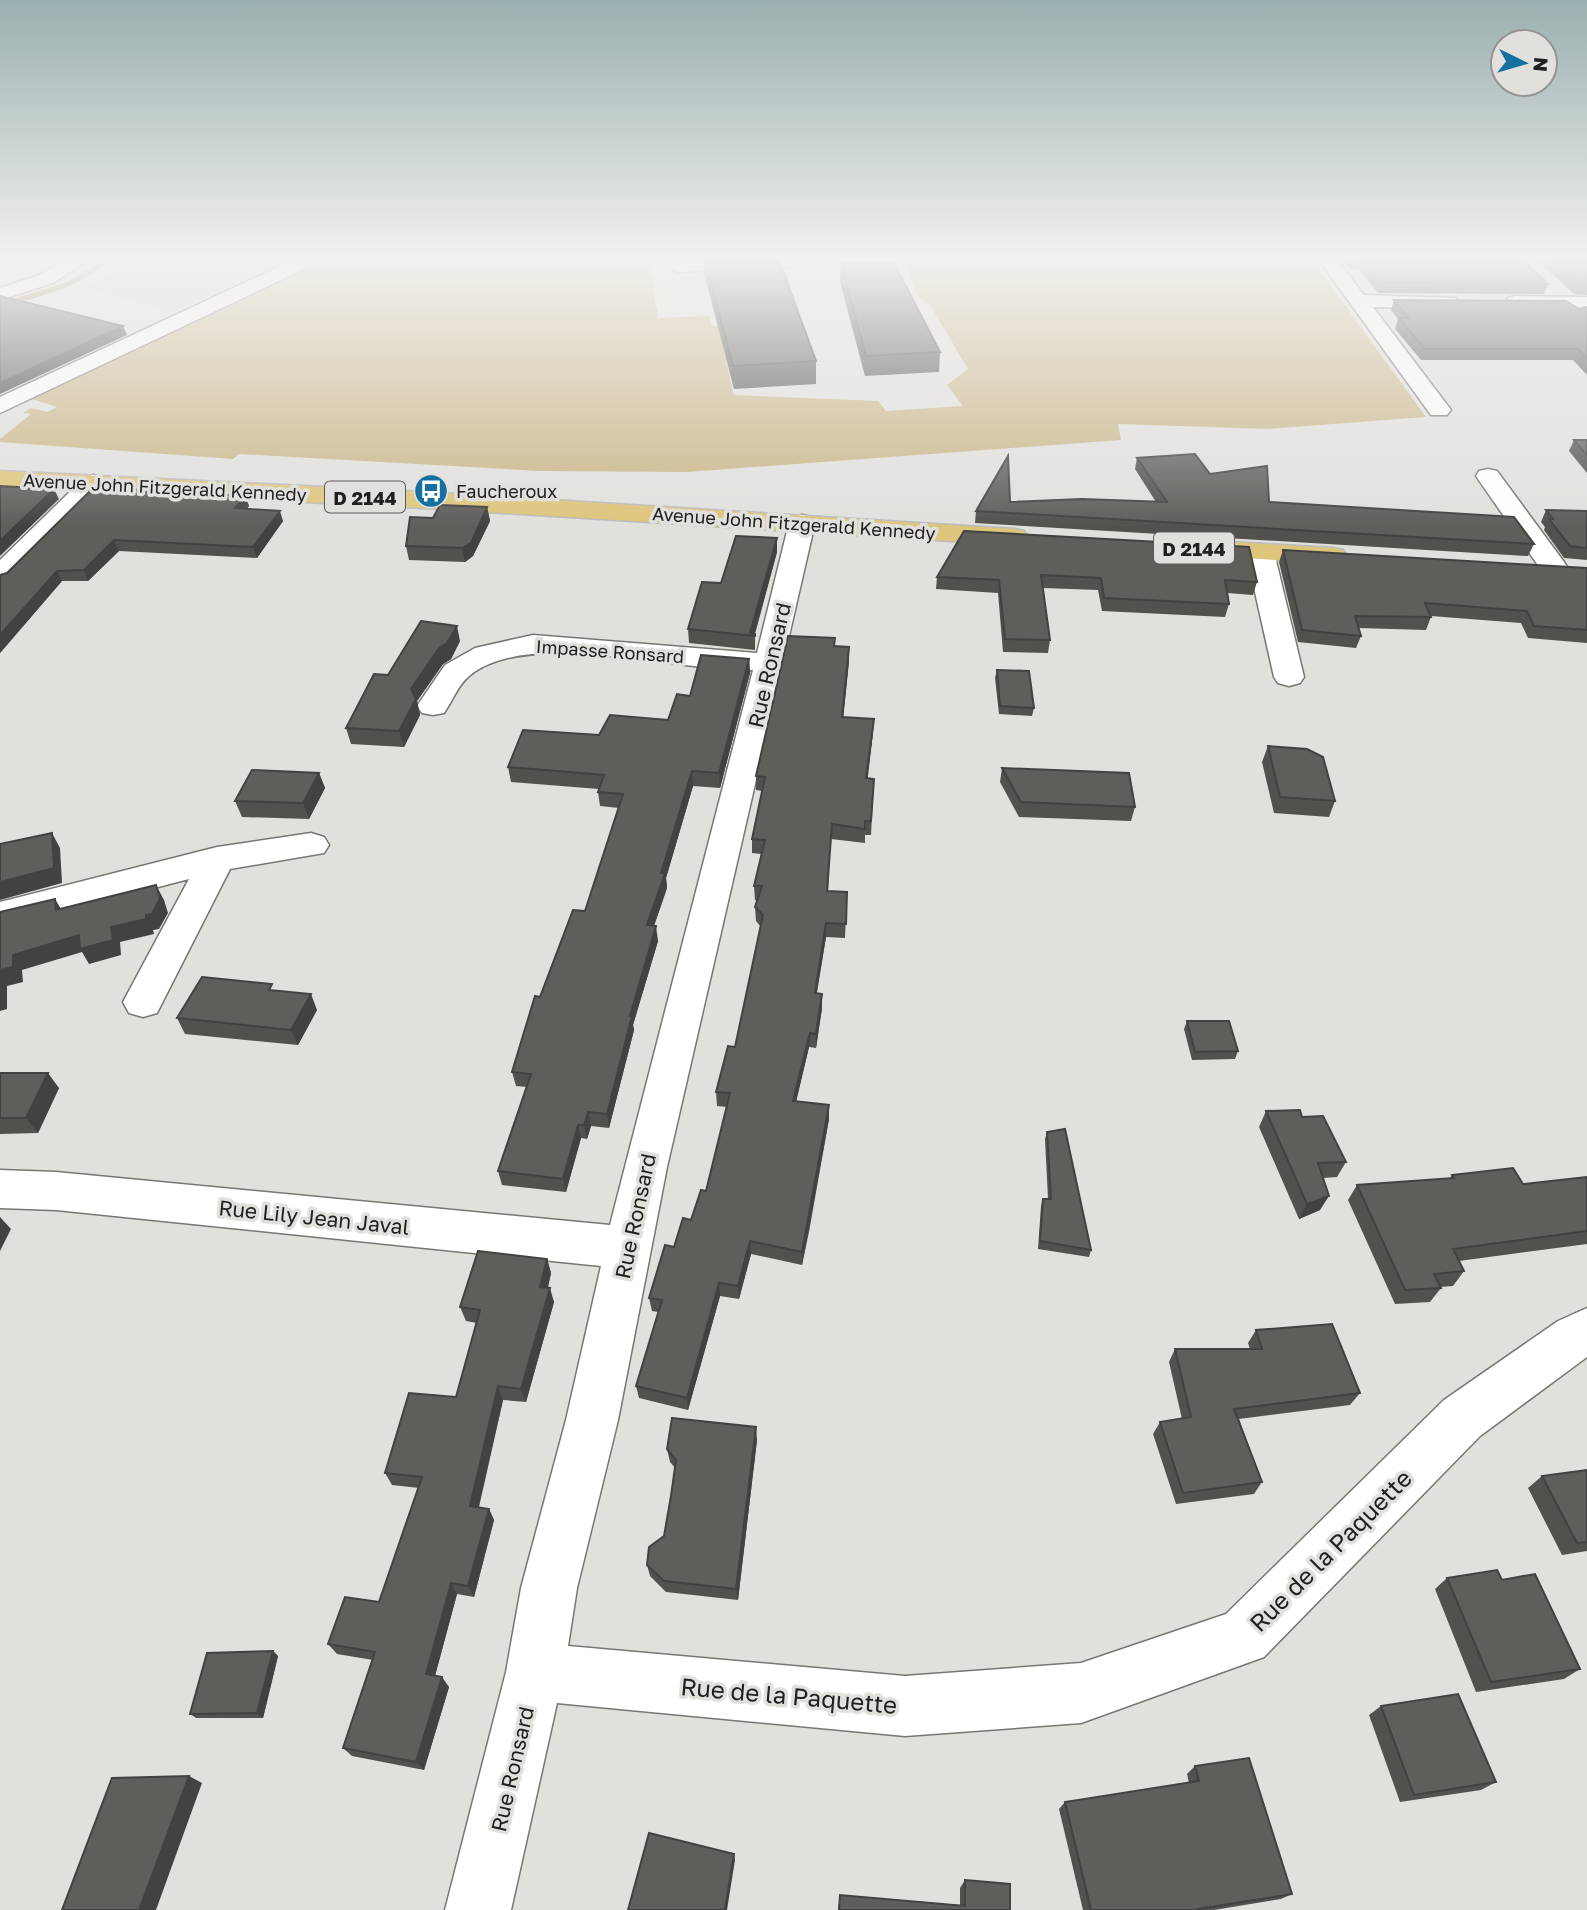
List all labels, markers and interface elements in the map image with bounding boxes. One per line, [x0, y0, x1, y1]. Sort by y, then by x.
north arrow [1489, 28, 1559, 98]
text: N [1529, 56, 1554, 73]
street label: Avenue John Fitzgerald Kennedy [23, 469, 307, 505]
bus stop icon: Faucheroux [412, 472, 450, 510]
place label: Faucheroux [456, 480, 557, 502]
road number: D 2144 [325, 482, 405, 512]
street label: Avenue John Fitzgerald Kennedy [652, 502, 936, 544]
road number: D 2144 [1154, 533, 1234, 564]
street label: Rue Ronsard [742, 600, 796, 730]
street label: Impasse Ronsard [535, 635, 685, 667]
street label: Rue Ronsard [609, 1151, 661, 1281]
street label: Rue Lily Jean Javal [217, 1194, 411, 1240]
street label: Rue de la Paquette [1243, 1463, 1417, 1637]
street label: Rue de la Paquette [679, 1671, 899, 1719]
street label: Rue Ronsard [485, 1704, 539, 1834]

